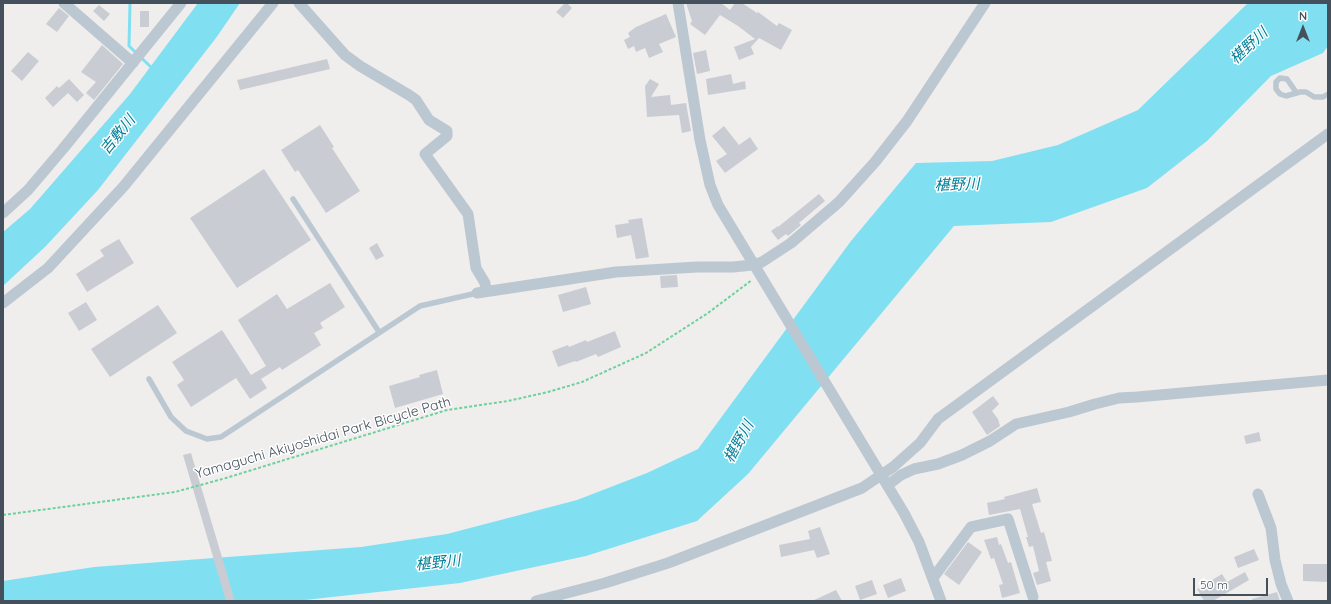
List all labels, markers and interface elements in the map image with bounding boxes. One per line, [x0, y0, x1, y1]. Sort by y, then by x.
north arrow [1283, 8, 1323, 48]
text: N [1299, 9, 1307, 23]
water label: 椹野川 [1226, 24, 1272, 68]
water label: 吉敷川 [97, 112, 139, 158]
water label: 椹野川 [934, 175, 980, 195]
street label: Yamaguchi Akiyoshidai Park Bicycle Path [193, 393, 453, 483]
water label: 椹野川 [720, 418, 758, 466]
water label: 椹野川 [415, 552, 461, 574]
scale bar [1195, 570, 1270, 596]
text: 50 m [1200, 577, 1228, 592]

